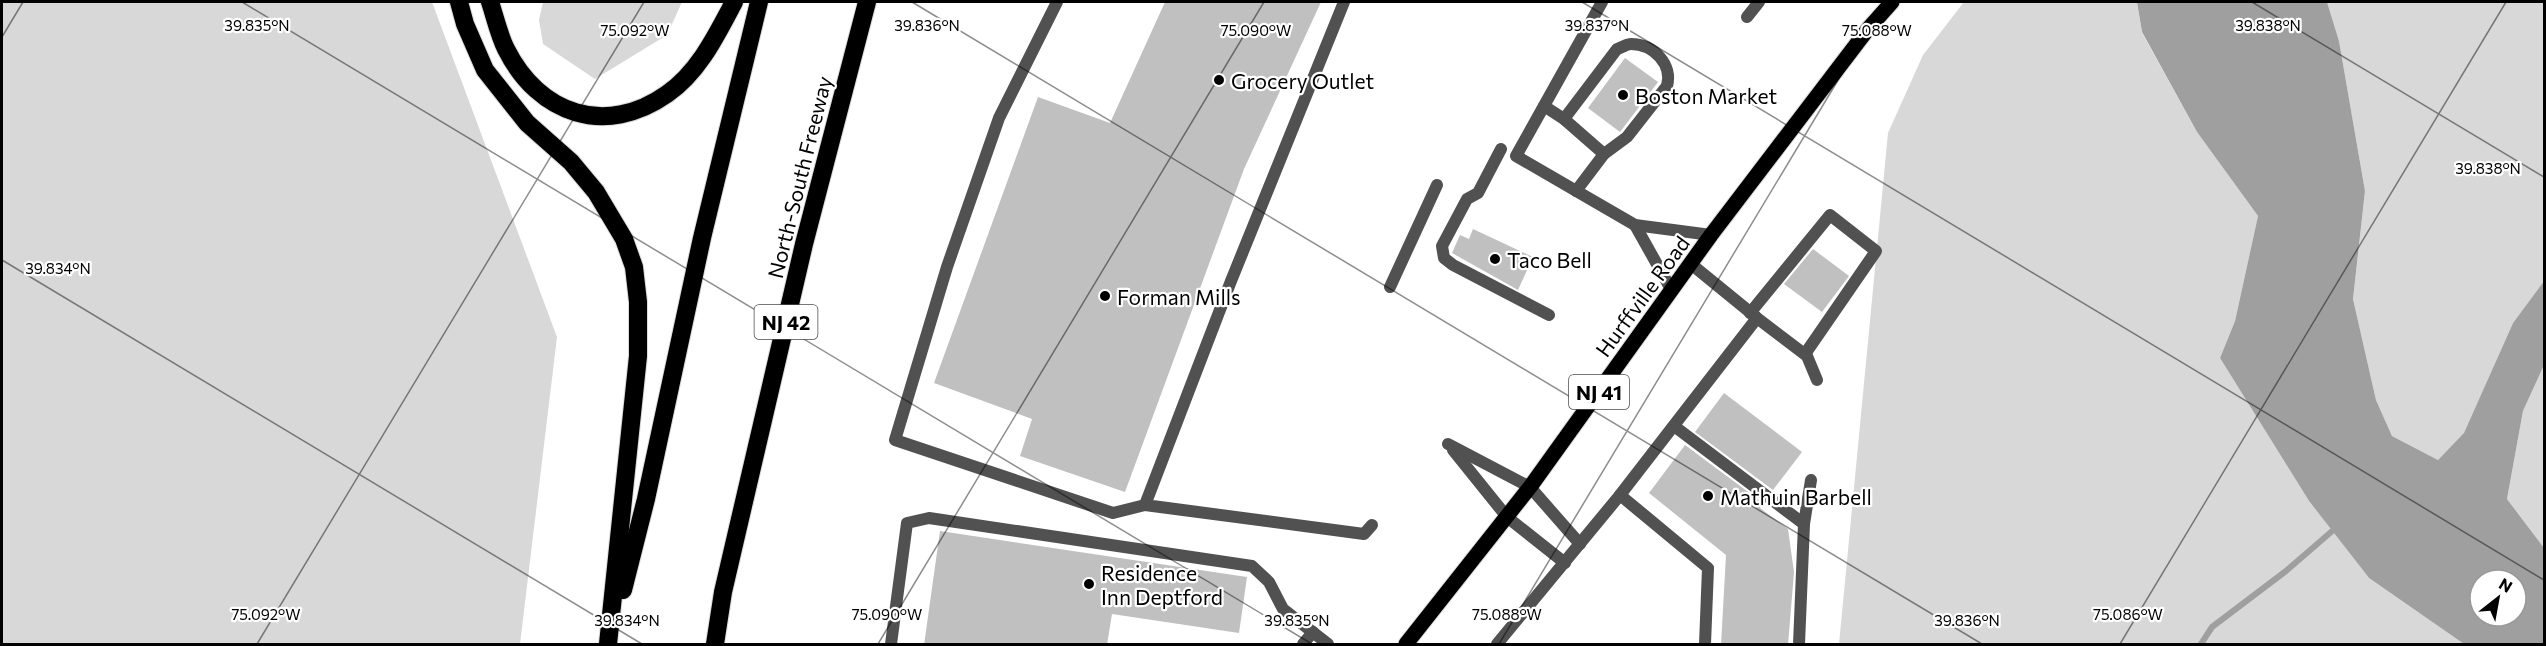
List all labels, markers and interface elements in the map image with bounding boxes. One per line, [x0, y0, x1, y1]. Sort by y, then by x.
text: 39.835°N [224, 16, 290, 34]
text: 39.836°N [894, 16, 960, 34]
text: 39.837°N [1565, 16, 1629, 34]
text: 39.838°N [2235, 16, 2301, 34]
text: 75.092°W [600, 21, 670, 39]
text: 75.090°W [1221, 21, 1291, 39]
text: 75.088°W [1842, 21, 1912, 39]
place label: Grocery Outlet [1231, 68, 1374, 93]
street label: North-South Freeway [762, 73, 836, 281]
marker: Grocery Outlet [1212, 73, 1226, 87]
place label: Boston Market [1635, 83, 1777, 108]
marker: Boston Market [1616, 88, 1630, 102]
text: 39.838°N [2455, 159, 2521, 177]
street label: Hurffville Road [1590, 231, 1694, 361]
place label: Taco Bell [1507, 247, 1592, 272]
marker: Taco Bell [1488, 252, 1502, 266]
text: 39.834°N [25, 259, 91, 277]
place label: Forman Mills [1117, 284, 1241, 309]
marker: Forman Mills [1098, 289, 1112, 303]
road number: NJ 42 [754, 305, 818, 339]
road number: NJ 41 [1569, 375, 1629, 409]
place label: Mathuin Barbell [1720, 484, 1872, 509]
marker: Mathuin Barbell [1701, 489, 1715, 503]
place label: Residence Inn Deptford [1101, 560, 1223, 609]
north arrow [2468, 568, 2528, 628]
text: N [2496, 573, 2516, 596]
marker: Residence Inn Deptford [1082, 577, 1096, 591]
text: 75.092°W [231, 605, 301, 623]
text: 75.090°W [852, 605, 922, 623]
text: 75.088°W [1472, 605, 1542, 623]
text: 75.086°W [2093, 605, 2163, 623]
text: 39.834°N [594, 611, 660, 629]
text: 39.835°N [1264, 611, 1330, 629]
text: 39.836°N [1934, 611, 2000, 629]

